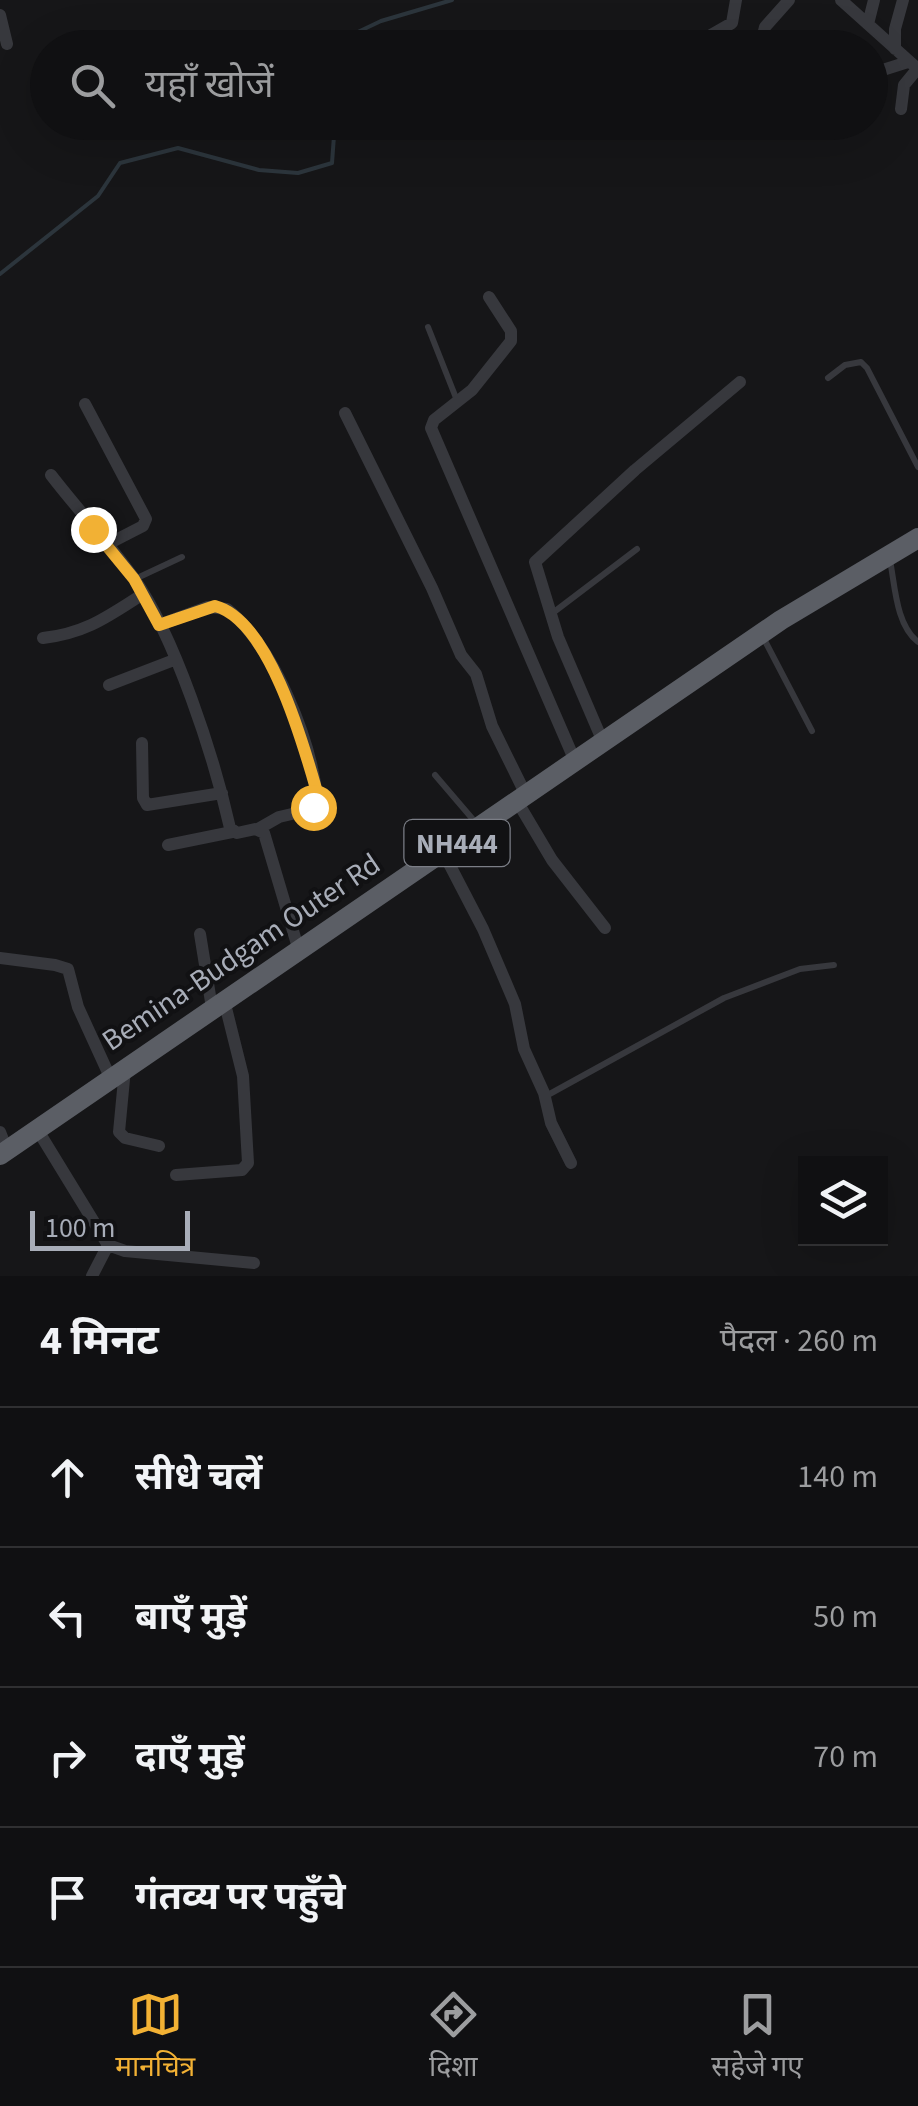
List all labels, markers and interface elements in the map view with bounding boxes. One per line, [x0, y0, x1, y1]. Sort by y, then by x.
search box [30, 30, 888, 140]
icon: search [65, 58, 120, 113]
text: यहाँ खोजें [145, 58, 274, 112]
route end [71, 507, 117, 553]
route start [291, 785, 337, 831]
road number: NH444 [404, 820, 510, 866]
street label: Bemina-Budgam Outer Rd [93, 843, 389, 1062]
map controls [798, 1156, 888, 1246]
button: layers [798, 1156, 888, 1246]
scale bar [30, 1206, 190, 1250]
text: 100 m [45, 1208, 116, 1248]
text: 4 मिनट [40, 1311, 159, 1371]
text: पैदल · 260 m [720, 1318, 878, 1364]
icon: ahead [40, 1450, 95, 1505]
text: सीधे चलें [135, 1450, 262, 1504]
text: 140 m [797, 1454, 878, 1500]
icon: left [40, 1590, 95, 1645]
text: बाएँ मुड़ें [135, 1590, 247, 1644]
text: 50 m [813, 1594, 878, 1640]
icon: right [40, 1730, 95, 1785]
text: दाएँ मुड़ें [135, 1730, 245, 1784]
text: 70 m [813, 1734, 878, 1780]
icon: arrive [40, 1870, 95, 1925]
text: गंतव्य पर पहुँचे [135, 1870, 346, 1924]
tab: मानचित्र [115, 1987, 195, 2087]
tab: दिशा [426, 1987, 481, 2087]
tab: सहेजे गए [711, 1987, 803, 2087]

